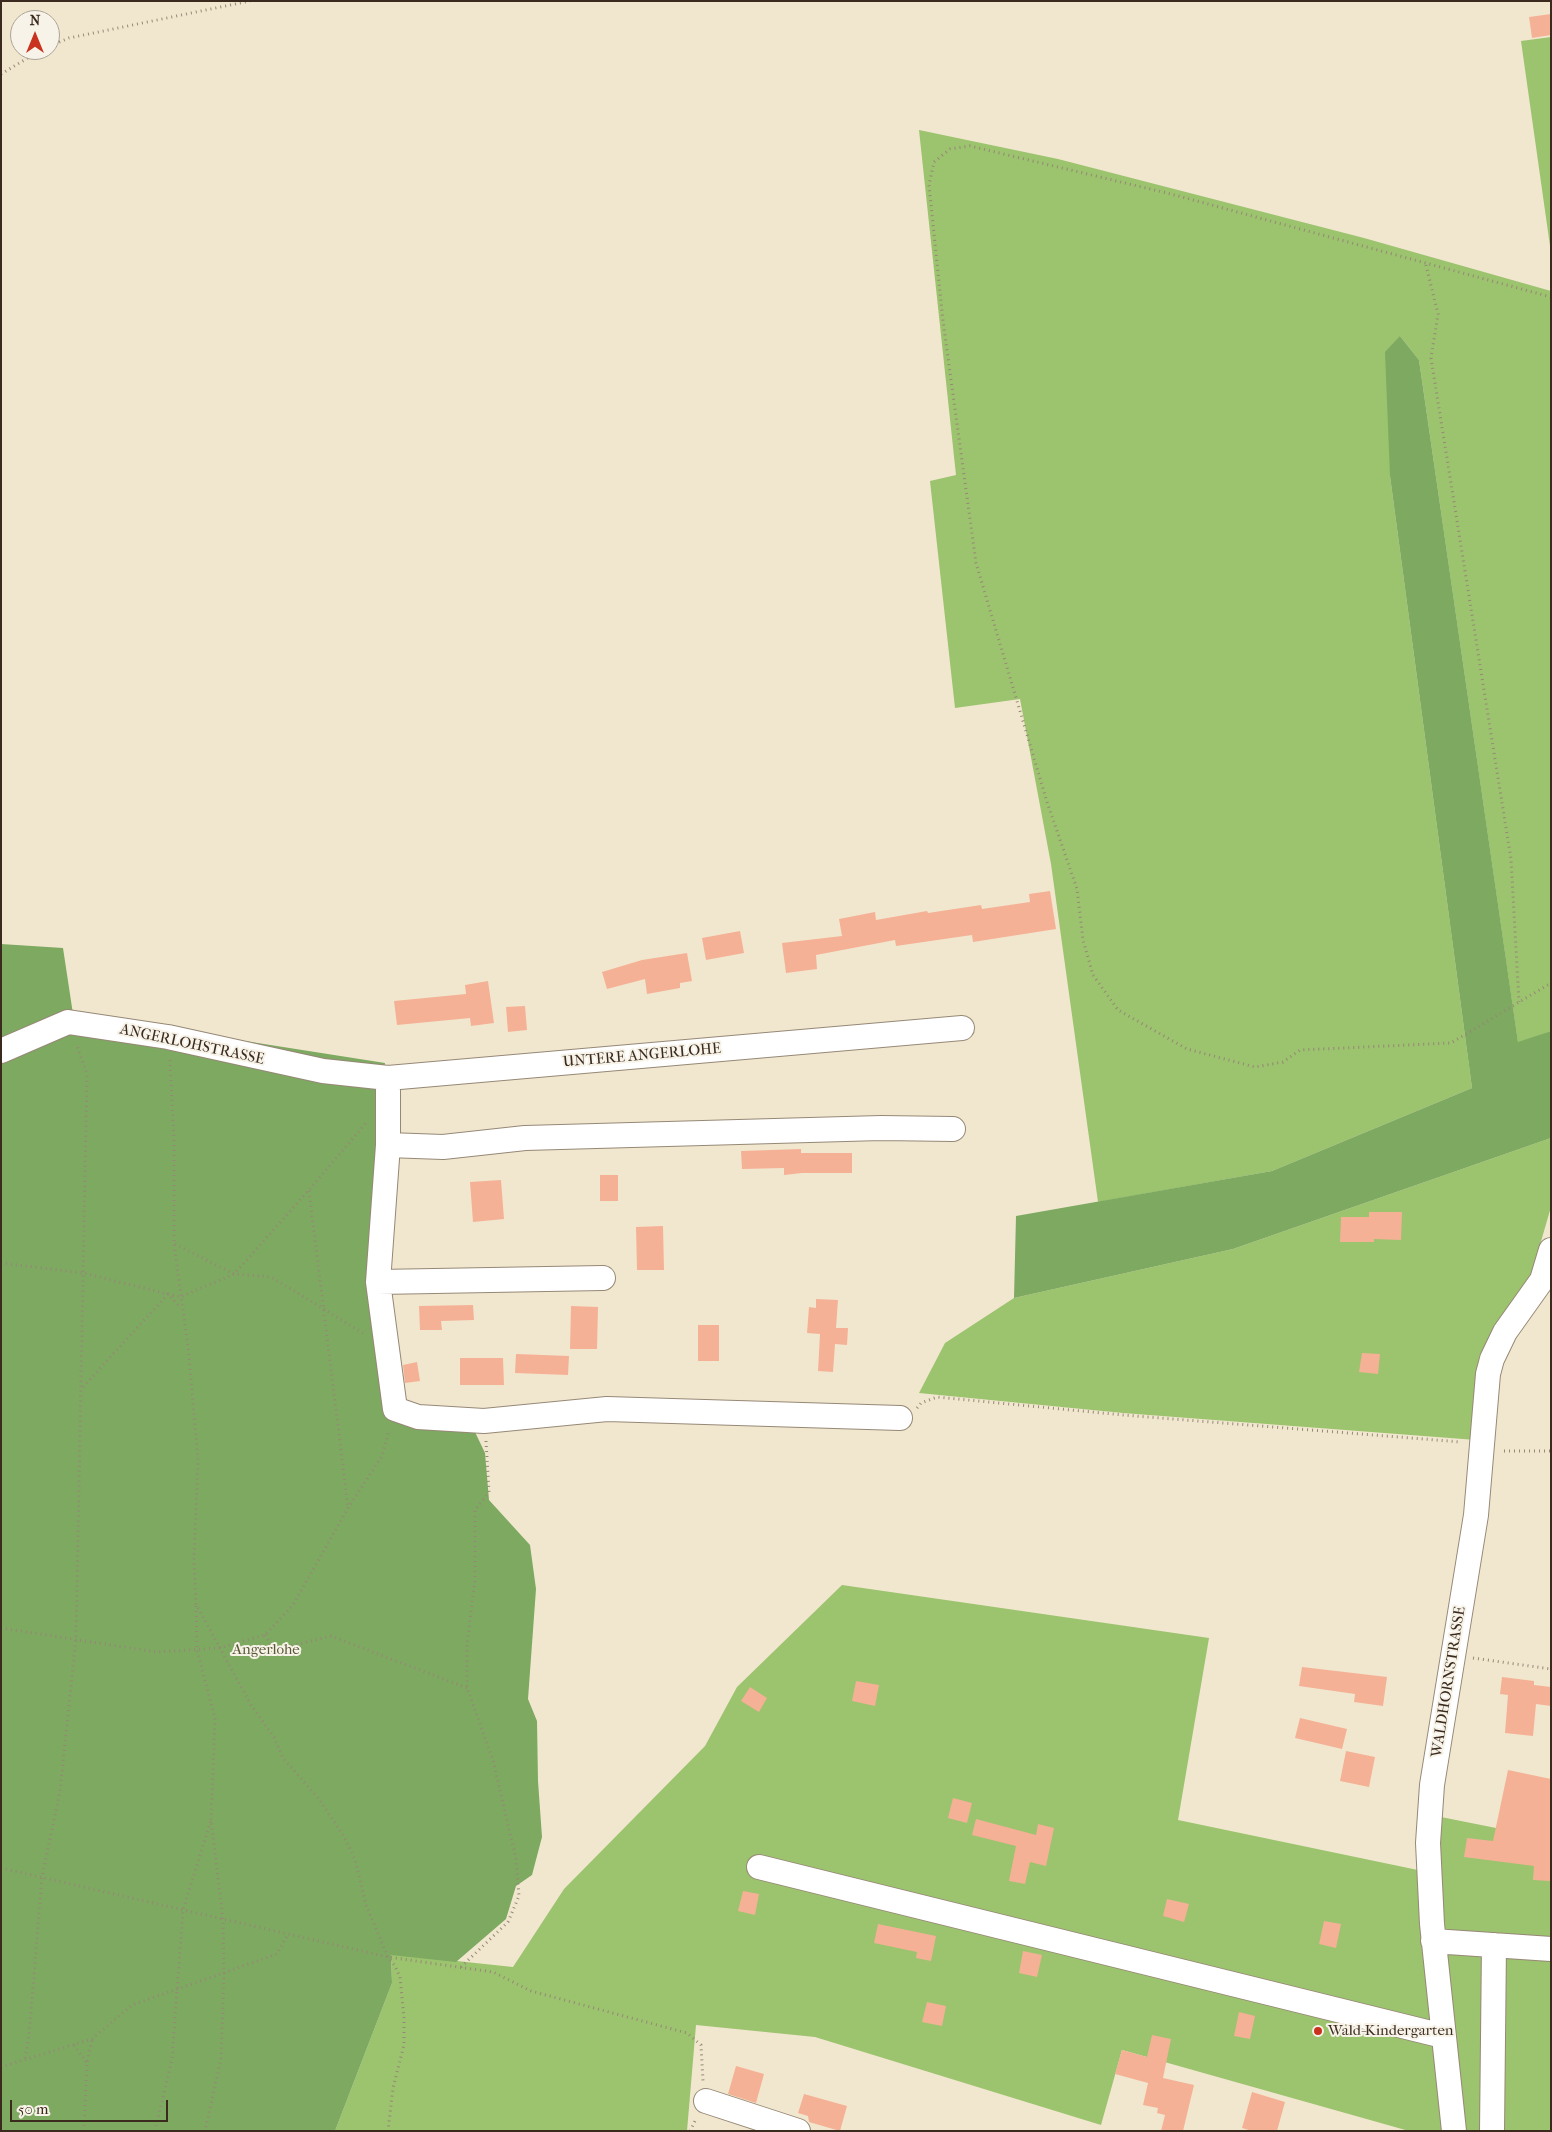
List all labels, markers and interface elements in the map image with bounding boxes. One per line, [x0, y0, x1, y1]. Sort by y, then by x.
north arrow [10, 10, 60, 60]
text: N [30, 12, 40, 29]
street label: ANGERLOHSTRASSE [118, 1021, 266, 1069]
street label: UNTERE ANGERLOHE [562, 1040, 722, 1072]
street label: WALDHORNSTRASSE [1428, 1605, 1470, 1759]
park label: Angerlohe [232, 1641, 300, 1659]
place label: Wald-Kindergarten [1328, 2022, 1454, 2040]
marker: Wald-Kindergarten [1312, 2025, 1324, 2037]
scale bar [12, 2090, 170, 2122]
text: 50 m [18, 2100, 48, 2118]

